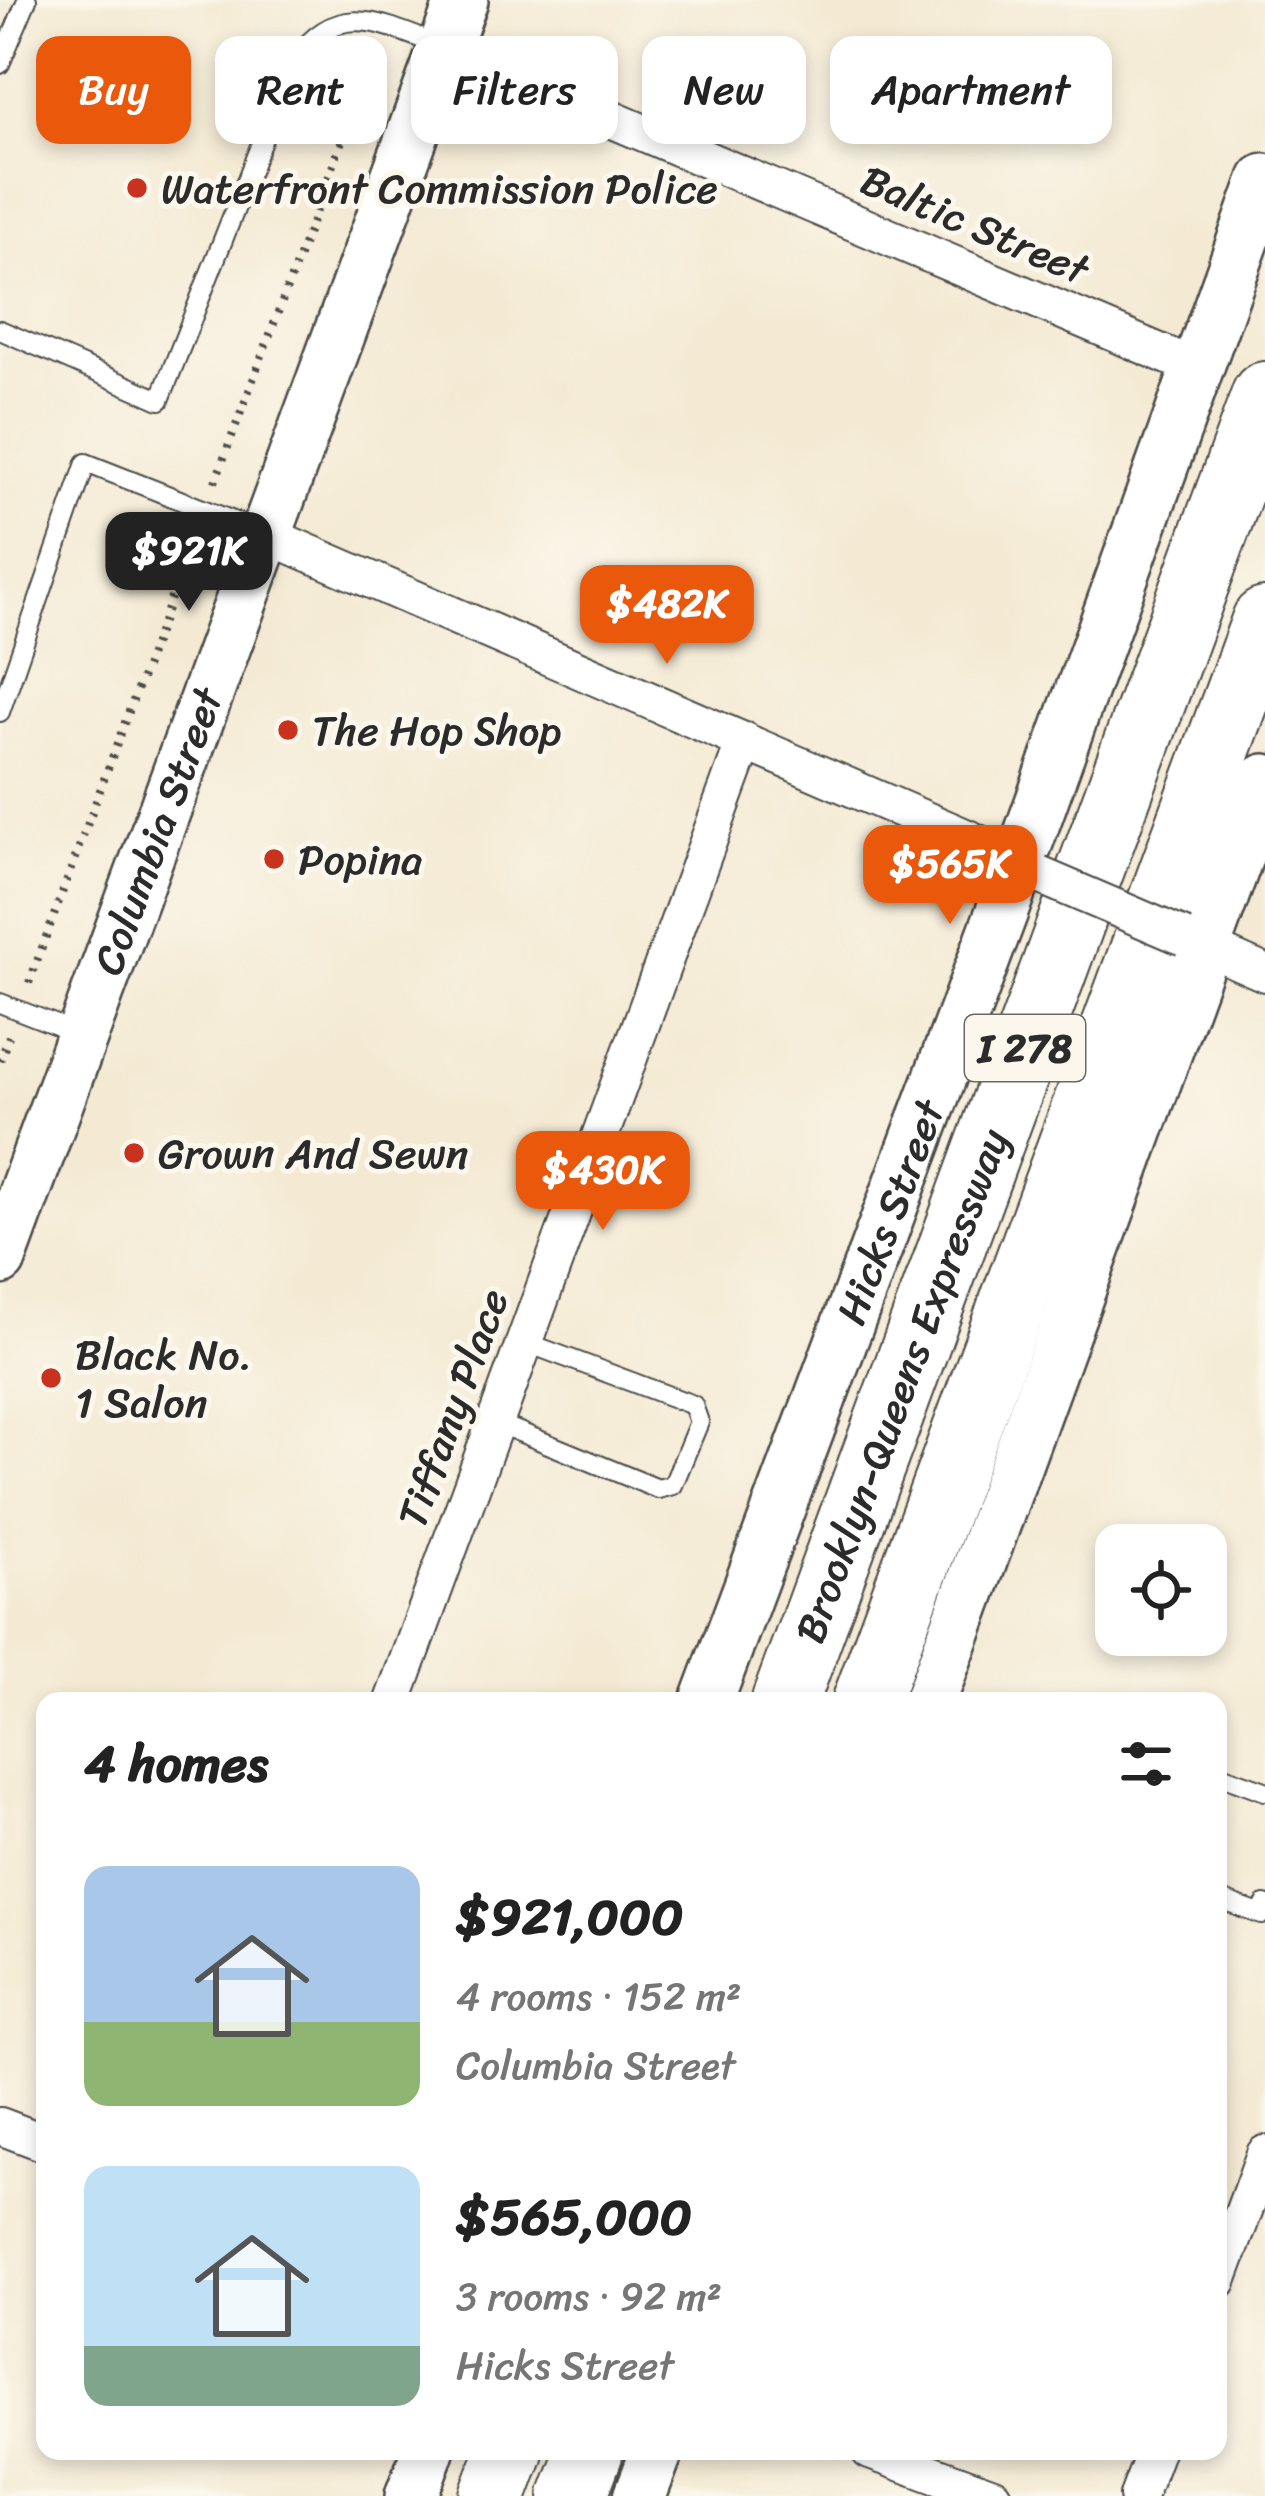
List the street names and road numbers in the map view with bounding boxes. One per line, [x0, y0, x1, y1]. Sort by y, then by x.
street label: Baltic Street [849, 144, 1102, 307]
street label: Columbia Street [71, 675, 245, 985]
road number: I 278 [965, 1015, 1085, 1081]
street label: Hicks Street [815, 1087, 967, 1335]
street label: Brooklyn-Queens Expressway [773, 1118, 1030, 1654]
street label: Tiffany Place [375, 1278, 530, 1538]

